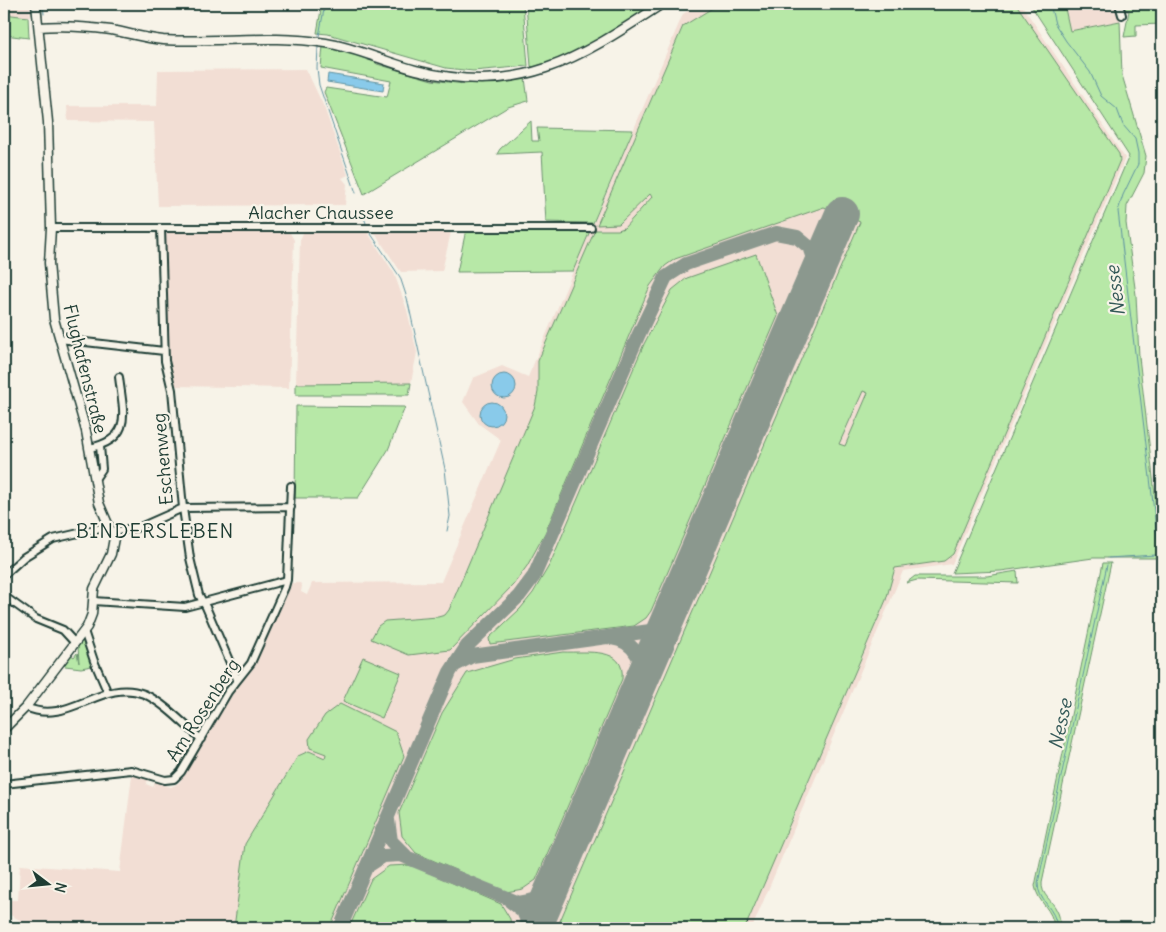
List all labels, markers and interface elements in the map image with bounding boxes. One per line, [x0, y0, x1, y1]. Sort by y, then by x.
street label: Alacher Chaussee [248, 201, 394, 224]
water label: Nesse [1100, 263, 1130, 318]
street label: Flughafenstraße [58, 302, 113, 436]
street label: Eschenweg [147, 412, 178, 506]
district label: BINDERSLEBEN [76, 518, 234, 543]
street label: Am Rosenberg [161, 654, 244, 766]
water label: Nesse [1043, 695, 1077, 751]
north arrow [22, 860, 72, 910]
text: N [51, 880, 70, 895]

